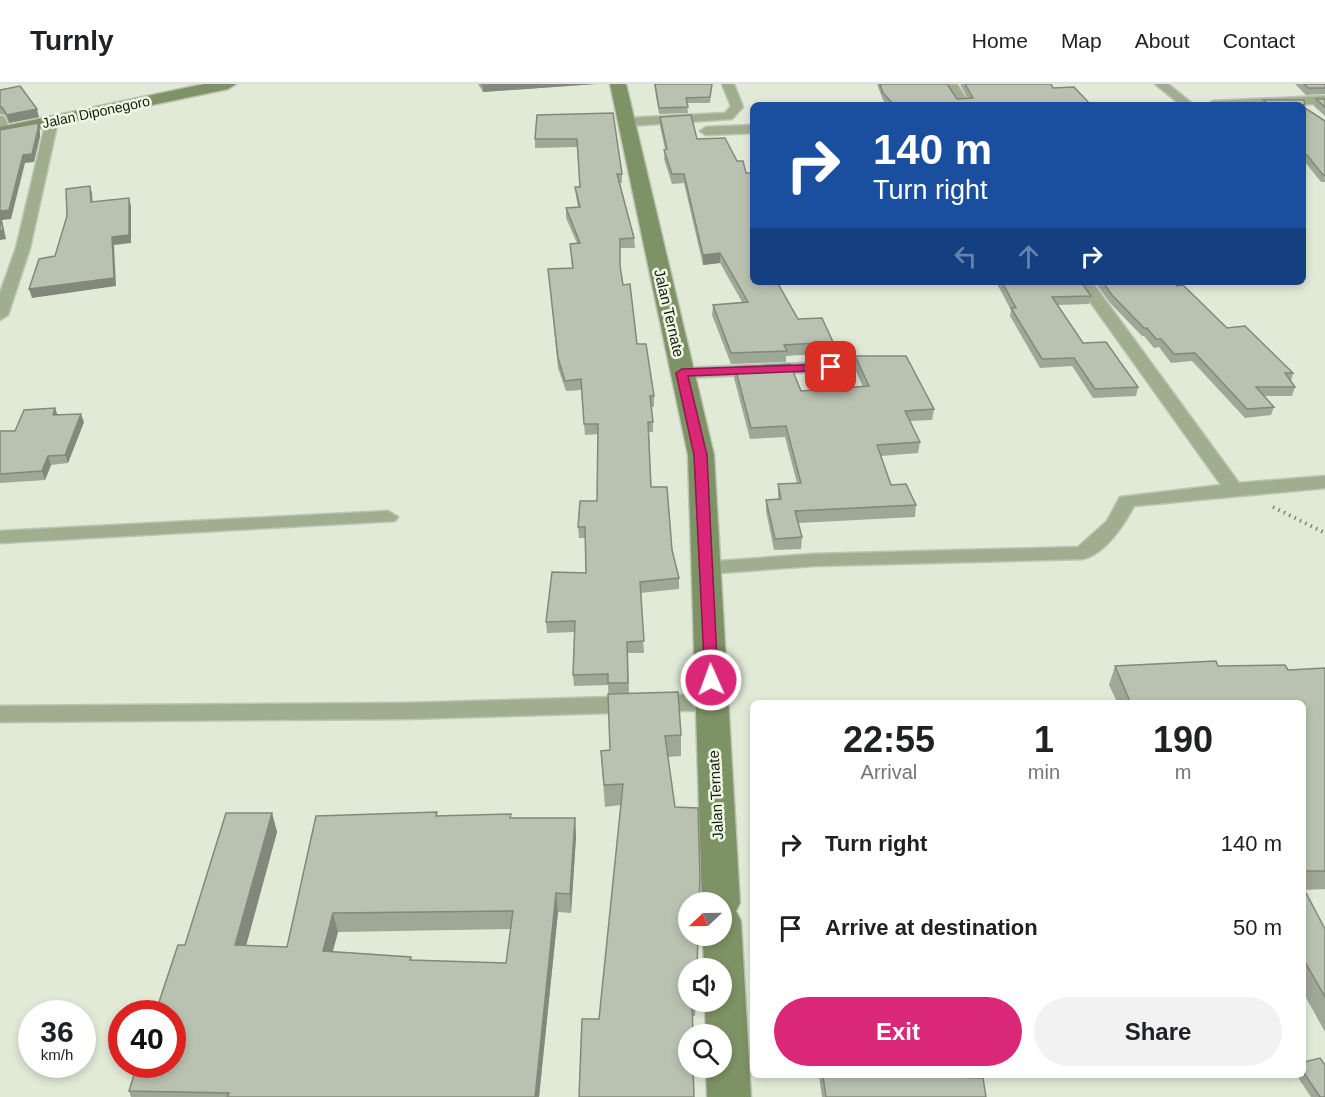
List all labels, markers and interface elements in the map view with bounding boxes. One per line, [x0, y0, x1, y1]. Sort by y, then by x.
text: Turnly [30, 25, 113, 56]
text: Home [972, 29, 1028, 52]
text: Map [1061, 29, 1102, 52]
text: About [1135, 29, 1190, 52]
text: Contact [1223, 29, 1295, 52]
street label: Jalan Diponegoro [41, 93, 152, 131]
icon: right [774, 126, 852, 204]
text: 140 m [873, 126, 992, 173]
text: Turn right [873, 175, 988, 205]
icon: left [949, 240, 982, 273]
icon: ahead [1012, 240, 1045, 273]
icon: right [1075, 240, 1108, 273]
street label: Jalan Ternate [651, 267, 688, 359]
pin [805, 341, 856, 392]
icon: arrive [814, 350, 847, 383]
position arrow [679, 648, 743, 712]
text: 22:55 [843, 719, 935, 760]
text: 1 [1034, 719, 1054, 760]
text: 190 [1153, 719, 1213, 760]
street label: Jalan Ternate [705, 750, 726, 840]
text: Arrival [861, 761, 917, 783]
text: min [1028, 761, 1060, 783]
text: m [1175, 761, 1191, 783]
icon: right [774, 828, 807, 861]
text: Turn right [825, 831, 927, 856]
text: 140 m [1221, 831, 1282, 856]
north arrow [678, 892, 732, 946]
map controls [678, 892, 732, 1078]
icon: arrive [774, 912, 807, 945]
text: Arrive at destination [825, 915, 1038, 940]
text: 50 m [1233, 915, 1282, 940]
button: sound [678, 958, 732, 1012]
button: Exit [774, 997, 1022, 1066]
button: Share [1034, 997, 1282, 1066]
speed limit sign: 40 [108, 1000, 186, 1078]
text: 36 [40, 1015, 74, 1048]
button: search [678, 1024, 732, 1078]
text: km/h [41, 1046, 73, 1063]

